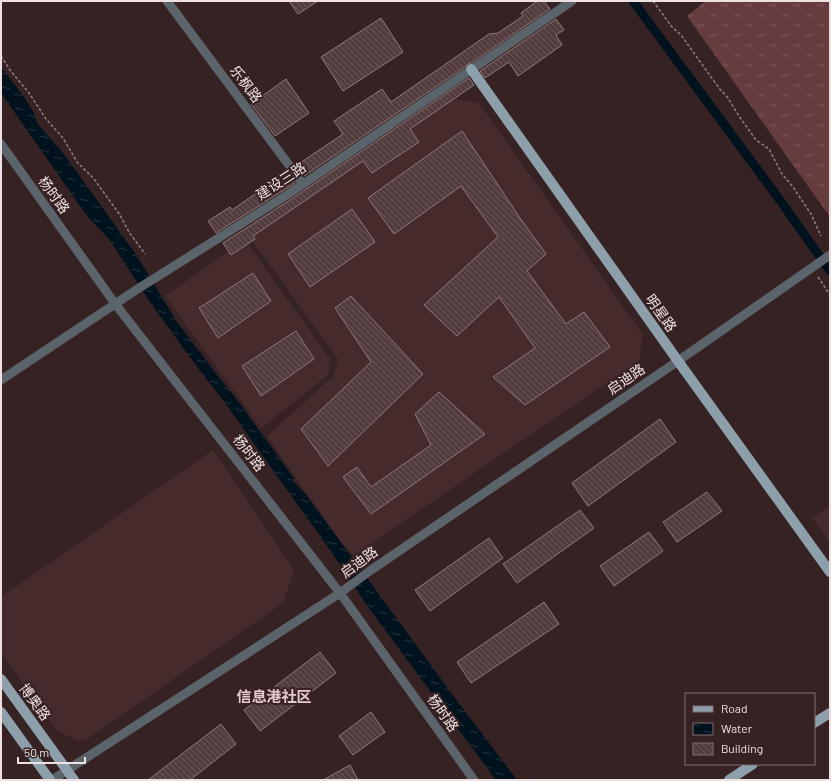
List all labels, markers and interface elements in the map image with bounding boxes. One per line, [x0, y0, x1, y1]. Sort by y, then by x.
street label: 乐枫路 [227, 62, 266, 106]
street label: 建设三路 [253, 158, 309, 203]
street label: 杨时路 [35, 173, 74, 217]
street label: 明星路 [642, 291, 680, 335]
street label: 启迪路 [604, 360, 648, 397]
street label: 杨时路 [230, 431, 269, 474]
street label: 启迪路 [337, 542, 381, 581]
street label: 博奥路 [16, 680, 55, 724]
district label: 信息港社区 [236, 687, 312, 705]
street label: 杨时路 [424, 691, 462, 735]
legend [685, 693, 815, 765]
text: Road [721, 701, 748, 715]
text: Water [721, 721, 753, 735]
scale bar [18, 739, 85, 765]
text: Building [721, 741, 763, 755]
text: 50 m [24, 745, 49, 759]

